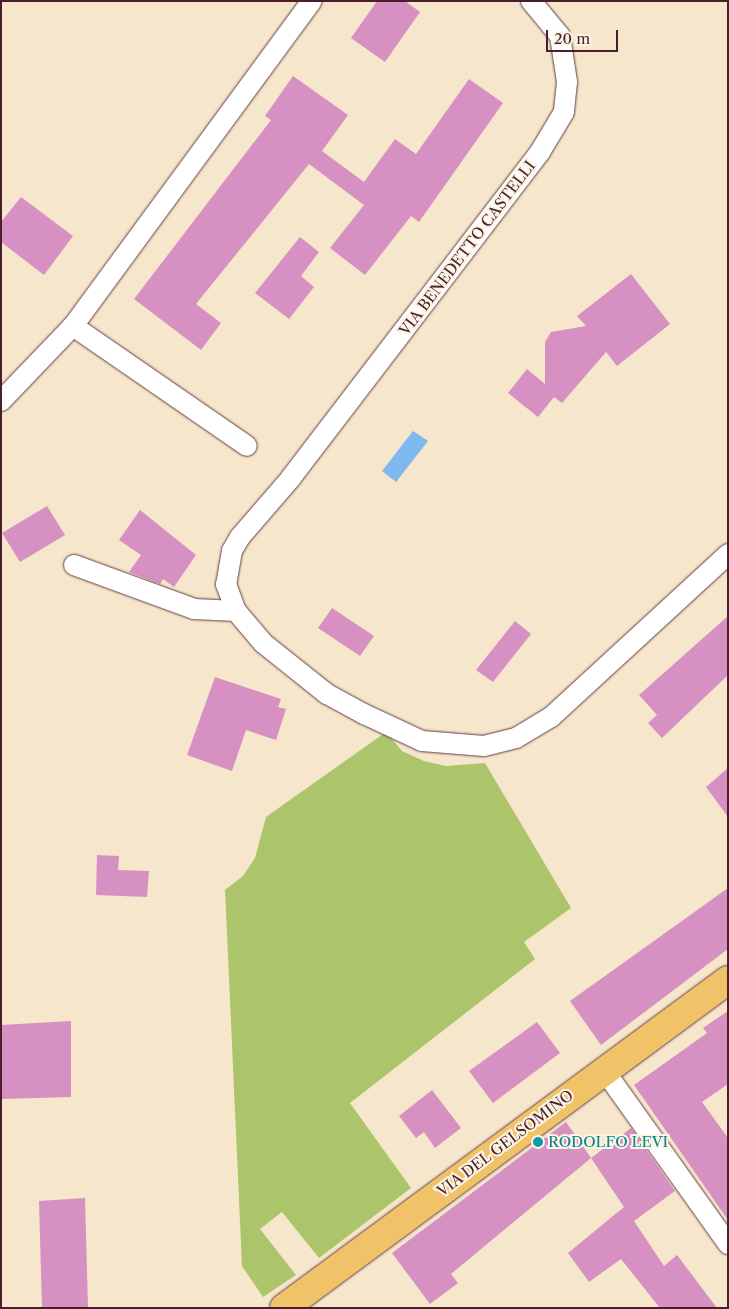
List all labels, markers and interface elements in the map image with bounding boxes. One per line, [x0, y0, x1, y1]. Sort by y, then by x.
scale bar [549, 20, 622, 52]
text: 20 m [554, 29, 590, 48]
street label: VIA BENEDETTO CASTELLI [395, 157, 539, 339]
street label: VIA DEL GELSOMINO [433, 1086, 577, 1200]
place label: RODOLFO LEVI [548, 1133, 668, 1151]
marker: RODOLFO LEVI [532, 1136, 544, 1148]

